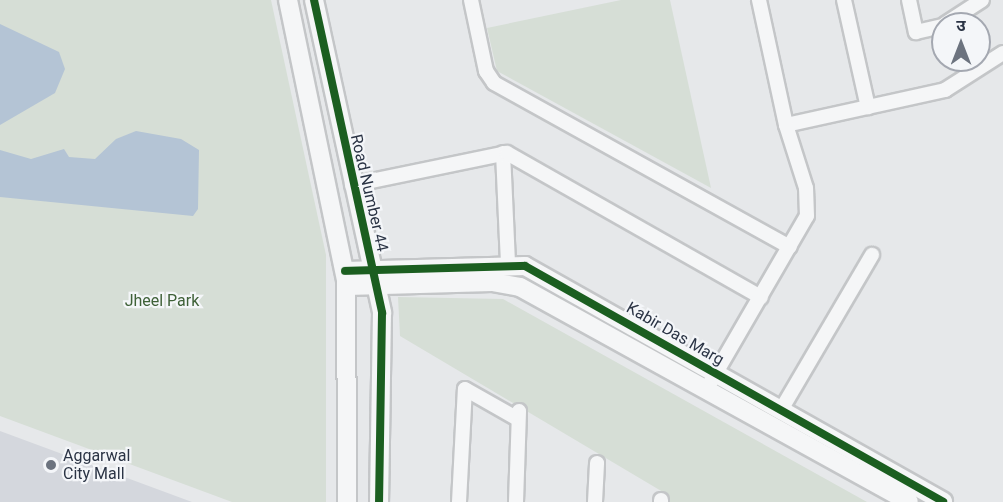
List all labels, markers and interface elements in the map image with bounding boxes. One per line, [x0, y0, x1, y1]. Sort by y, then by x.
north arrow [931, 12, 991, 72]
text: उ [956, 16, 966, 35]
street label: Road Number 44 [346, 132, 392, 254]
park label: Jheel Park [125, 291, 199, 311]
street label: Kabir Das Marg [623, 298, 727, 370]
place label: Aggarwal City Mall [63, 446, 130, 484]
marker: Aggarwal City Mall [44, 458, 58, 472]

